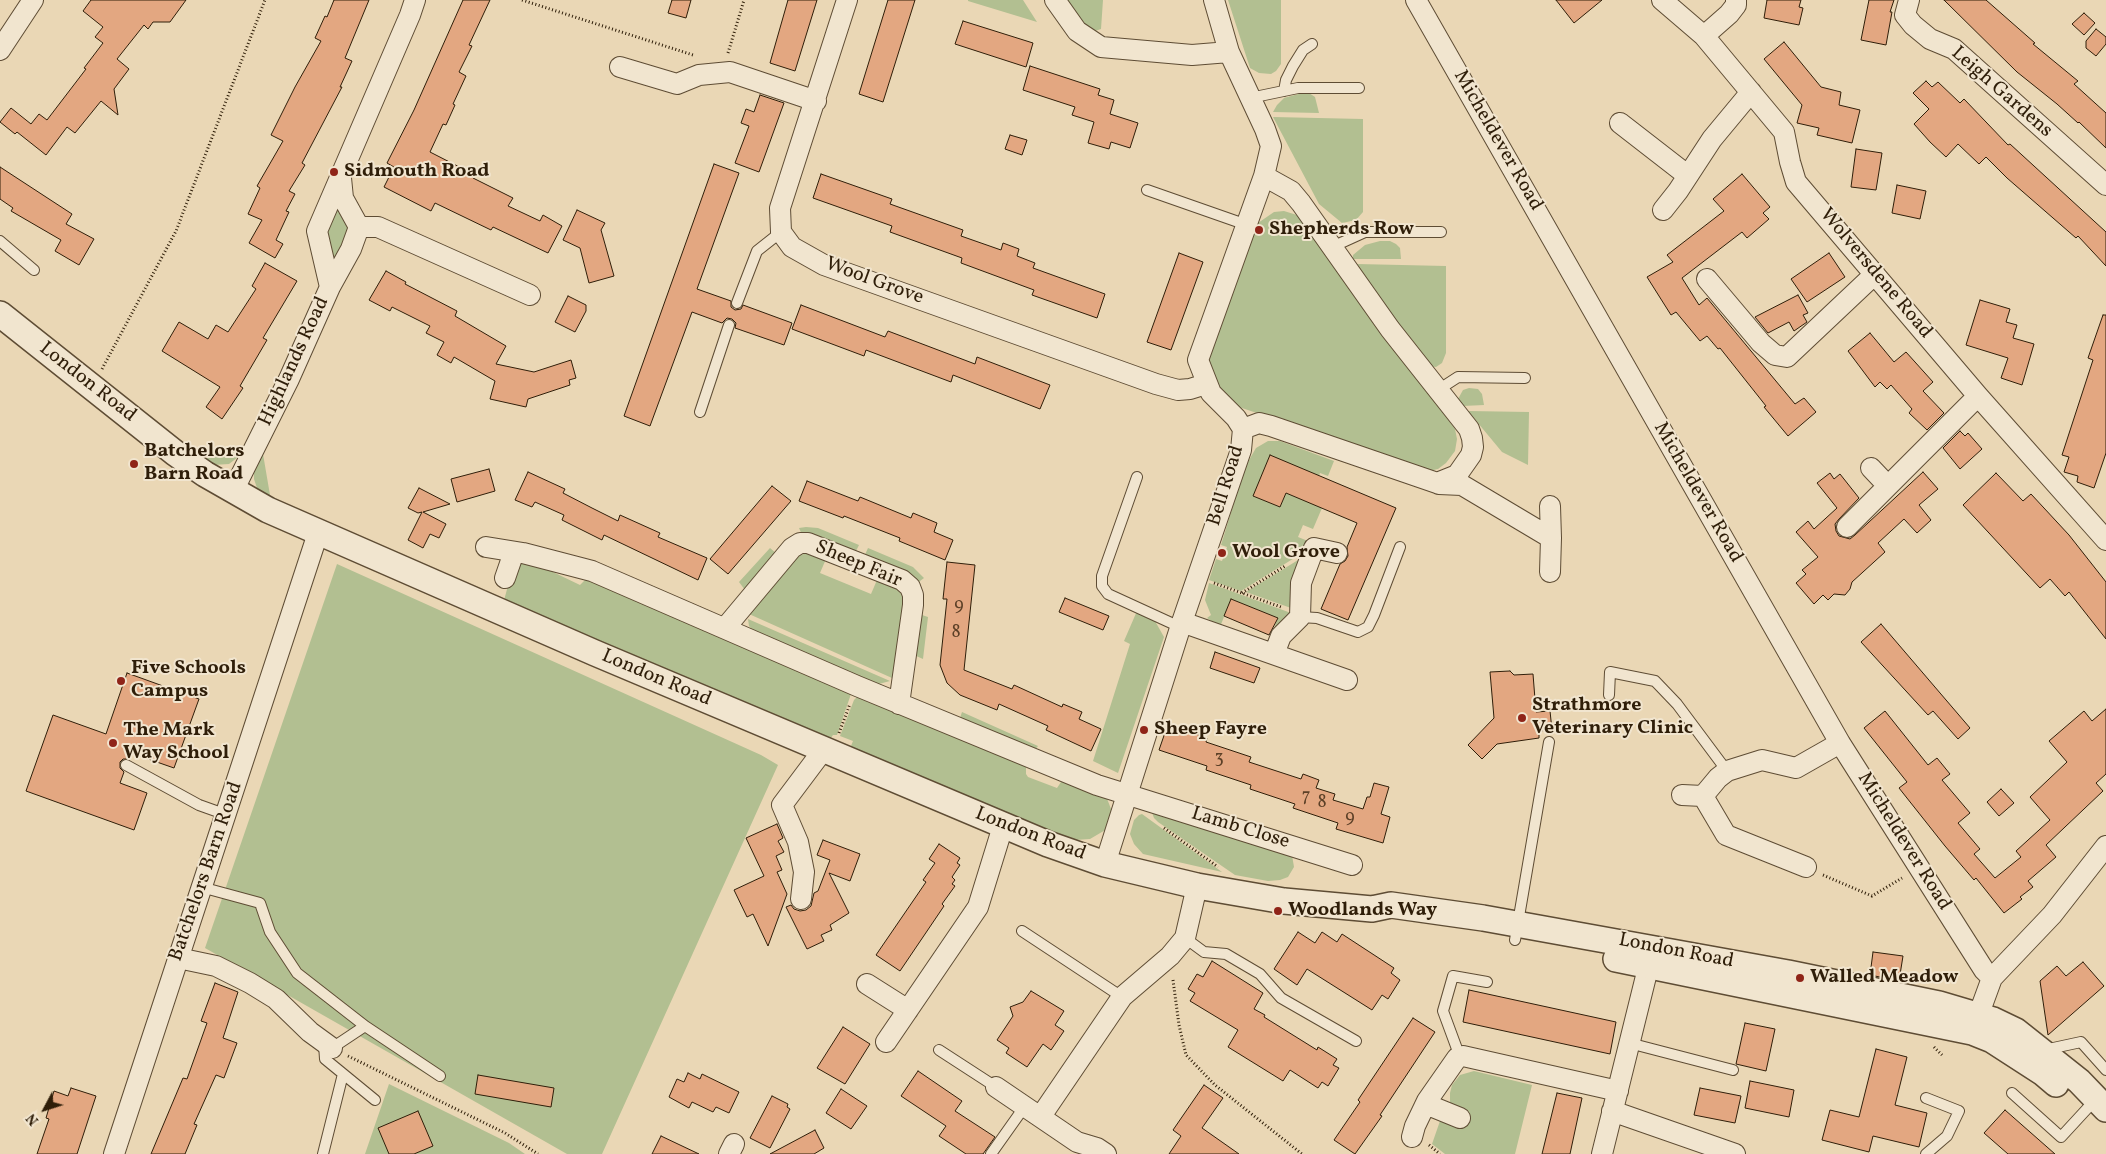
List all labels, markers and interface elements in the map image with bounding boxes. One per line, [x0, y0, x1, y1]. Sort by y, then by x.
street label: Leigh Gardens [1945, 42, 2057, 144]
street label: Micheldever Road [1447, 66, 1547, 216]
place label: Sidmouth Road [344, 160, 489, 184]
marker: Sidmouth Road [328, 166, 340, 178]
street label: Wolversdene Road [1813, 204, 1937, 344]
place label: Shepherds Row [1269, 218, 1414, 242]
marker: Shepherds Row [1253, 224, 1265, 236]
street label: Wool Grove [822, 253, 926, 311]
street label: Highlands Road [255, 293, 335, 431]
street label: London Road [34, 338, 140, 428]
street label: Micheldever Road [1647, 418, 1747, 568]
place label: Batchelors Barn Road [144, 440, 244, 487]
street label: Bell Road [1203, 443, 1251, 529]
marker: Batchelors Barn Road [128, 458, 140, 470]
street label: Sheep Fair [811, 536, 905, 594]
place label: Wool Grove [1232, 541, 1340, 565]
marker: Wool Grove [1216, 547, 1228, 559]
house number: 9 [954, 596, 964, 618]
house number: 8 [951, 623, 961, 645]
street label: London Road [598, 645, 714, 713]
place label: Five Schools Campus [131, 657, 246, 704]
marker: Five Schools Campus [115, 675, 127, 687]
place label: Strathmore Veterinary Clinic [1532, 694, 1693, 741]
marker: Strathmore Veterinary Clinic [1516, 712, 1528, 724]
place label: Sheep Fayre [1154, 718, 1267, 742]
place label: The Mark Way School [123, 719, 229, 766]
marker: Sheep Fayre [1138, 724, 1150, 736]
marker: The Mark Way School [107, 737, 119, 749]
house number: 3 [1214, 749, 1224, 771]
street label: Micheldever Road [1851, 768, 1955, 916]
street label: Batchelors Barn Road [165, 779, 249, 965]
house number: 7 [1302, 787, 1310, 809]
house number: 8 [1317, 793, 1327, 815]
street label: London Road [971, 803, 1089, 867]
street label: Lamb Close [1188, 803, 1292, 855]
house number: 9 [1345, 808, 1355, 830]
place label: Woodlands Way [1288, 899, 1437, 923]
marker: Woodlands Way [1272, 905, 1284, 917]
street label: London Road [1616, 929, 1736, 975]
place label: Walled Meadow [1810, 966, 1958, 990]
marker: Walled Meadow [1794, 972, 1806, 984]
north arrow [20, 1084, 70, 1134]
text: N [23, 1109, 44, 1129]

